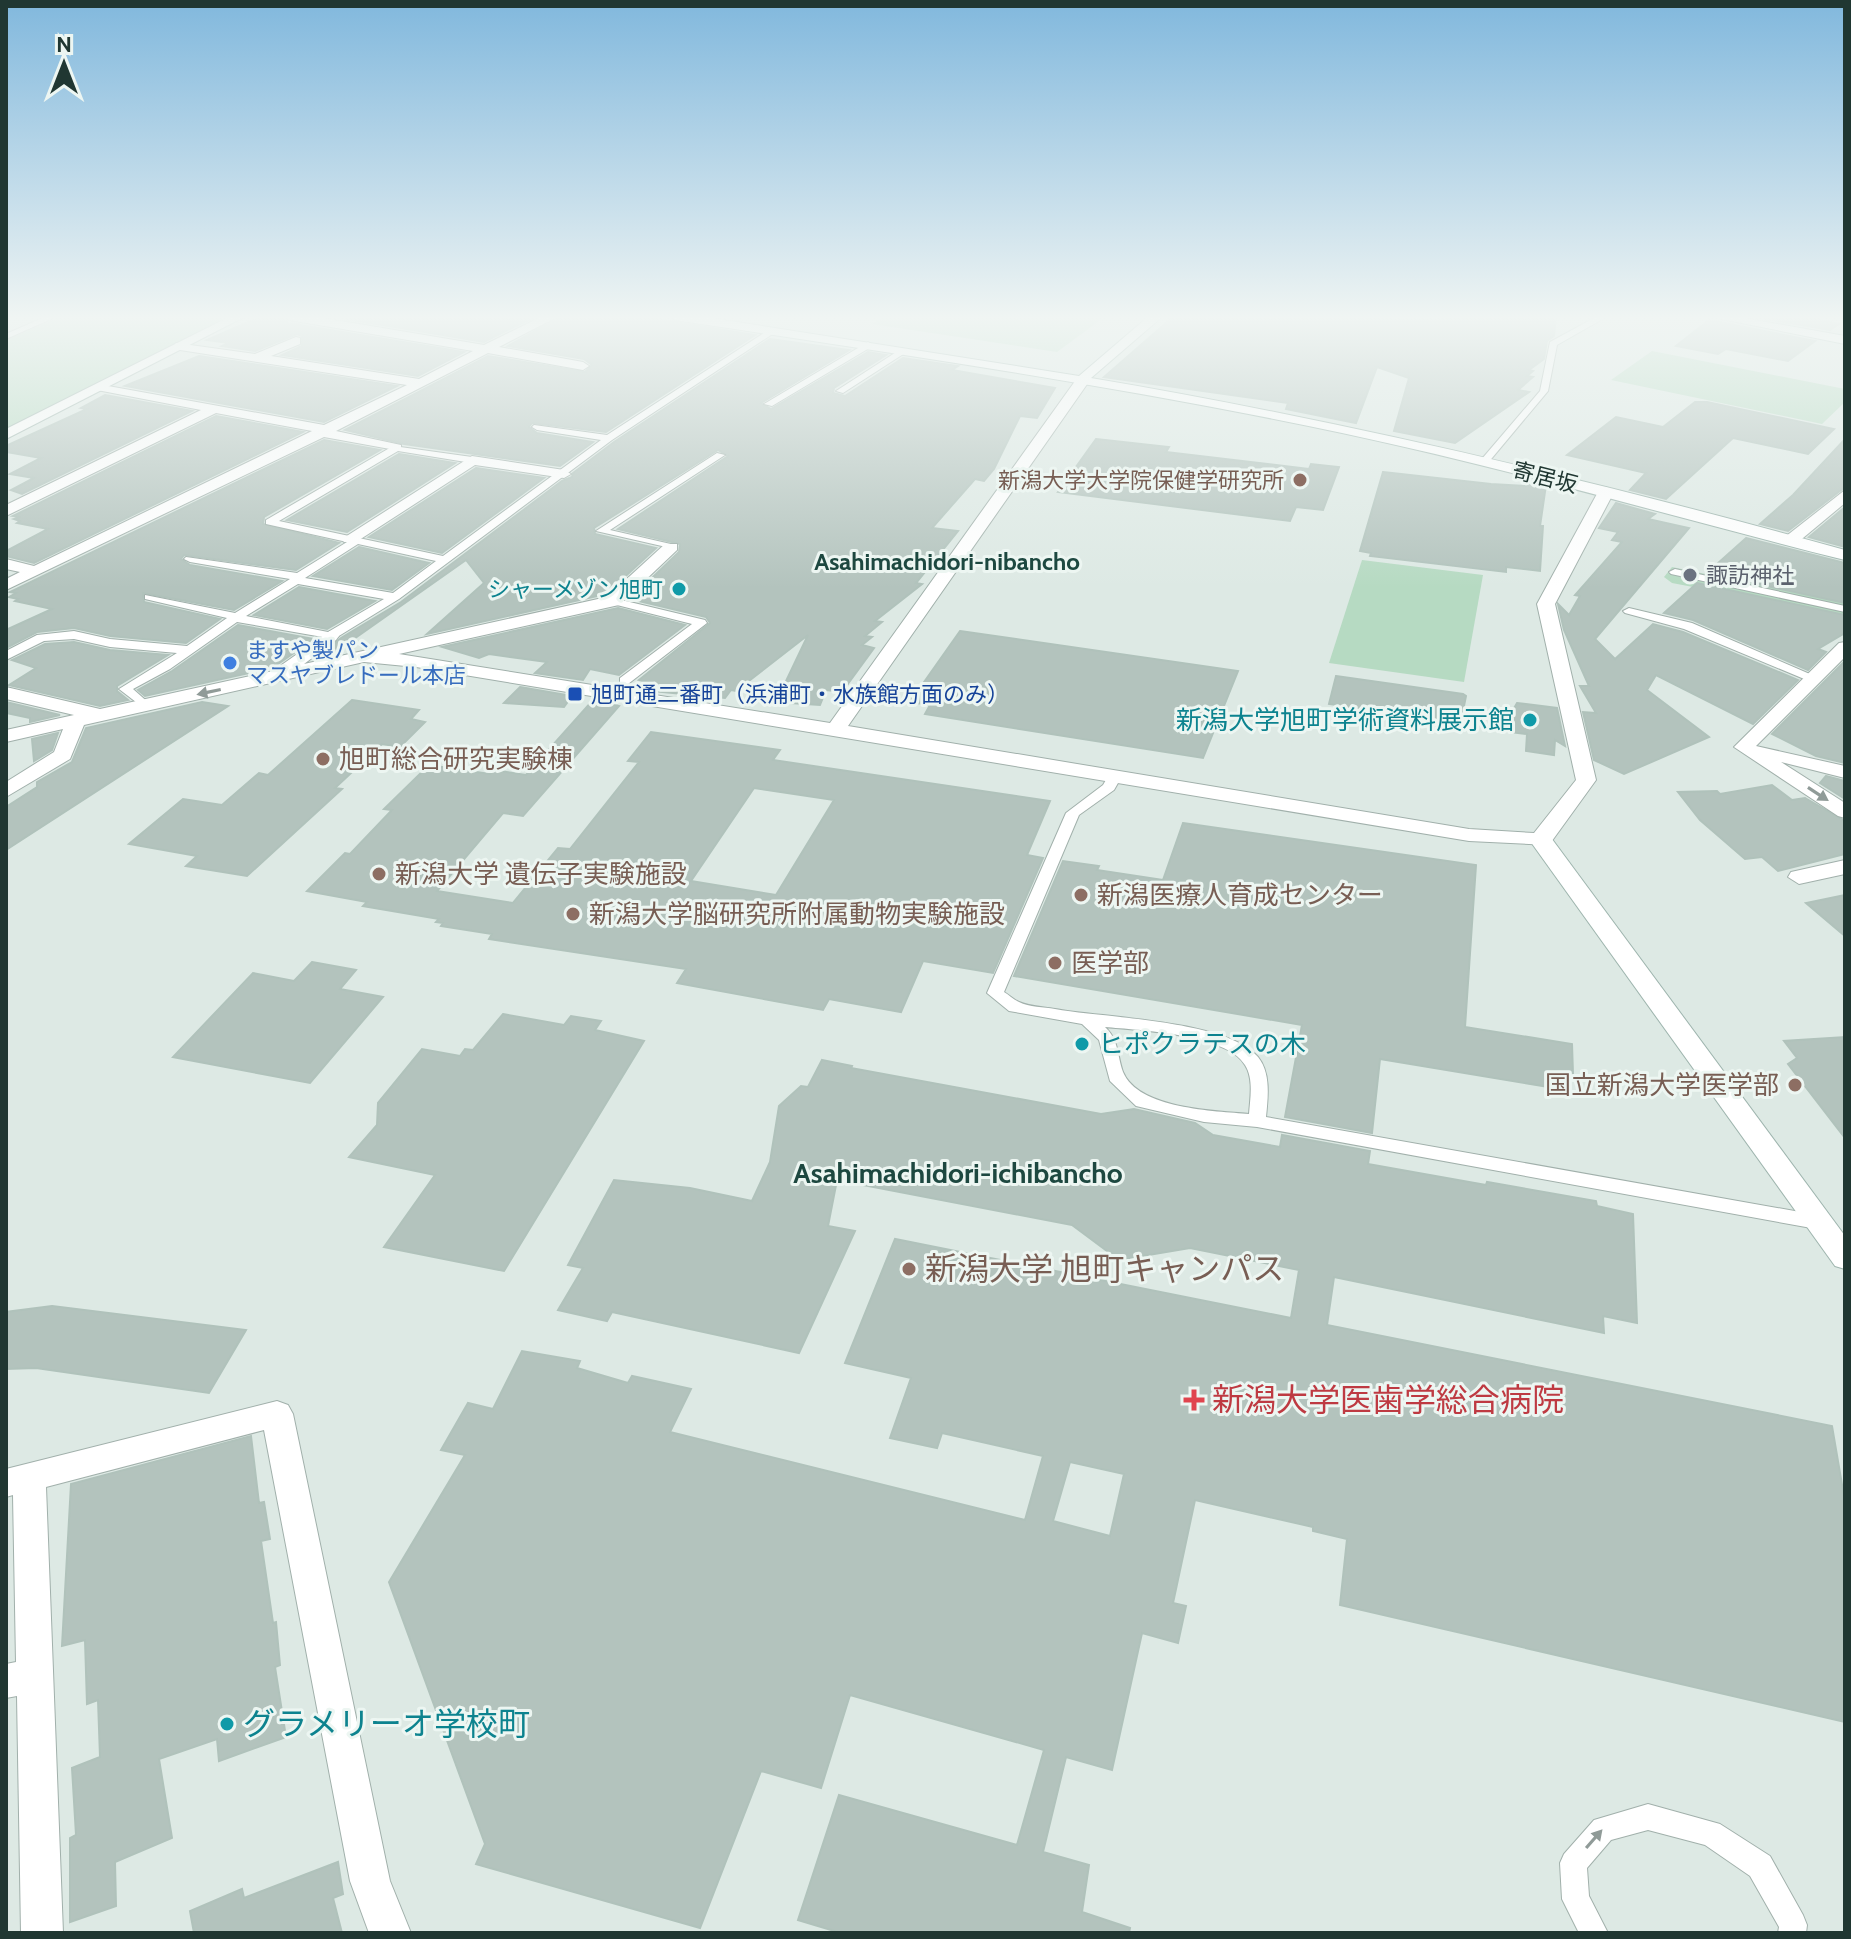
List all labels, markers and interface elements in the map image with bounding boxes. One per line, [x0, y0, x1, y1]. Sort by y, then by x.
north arrow [24, 24, 104, 104]
text: N [56, 31, 72, 58]
street label: 寄居坂 [1510, 456, 1580, 499]
place label: 新潟大学大学院保健学研究所 [998, 467, 1284, 494]
marker: 新潟大学大学院保健学研究所 [1291, 471, 1309, 489]
district label: Asahimachidori-nibancho [814, 547, 1080, 576]
place label: 諏訪神社 [1706, 562, 1794, 589]
marker: 諏訪神社 [1681, 566, 1699, 584]
place label: シャーメゾン旭町 [488, 576, 663, 603]
marker: シャーメゾン旭町 [670, 580, 688, 598]
place label: ますや製パン マスヤブレドール本店 [246, 637, 466, 689]
marker: ますや製パン マスヤブレドール本店 [221, 654, 239, 672]
place label: 旭町通二番町（浜浦町・水族館方面のみ） [591, 681, 1009, 708]
marker: 旭町通二番町（浜浦町・水族館方面のみ） [566, 685, 584, 703]
one-way arrow [196, 686, 221, 699]
place label: 新潟大学旭町学術資料展示館 [1176, 704, 1514, 736]
marker: 新潟大学旭町学術資料展示館 [1521, 711, 1539, 729]
place label: 旭町総合研究実験棟 [339, 743, 573, 775]
marker: 旭町総合研究実験棟 [314, 750, 332, 768]
one-way arrow [1807, 787, 1829, 801]
place label: 新潟大学 遺伝子実験施設 [395, 858, 687, 890]
marker: 新潟大学 遺伝子実験施設 [370, 865, 388, 883]
place label: 新潟医療人育成センター [1097, 879, 1383, 911]
marker: 新潟医療人育成センター [1072, 886, 1090, 904]
place label: 新潟大学脳研究所附属動物実験施設 [589, 898, 1005, 930]
marker: 新潟大学脳研究所附属動物実験施設 [564, 905, 582, 923]
place label: 医学部 [1071, 947, 1149, 979]
marker: 医学部 [1046, 954, 1064, 972]
place label: ヒポクラテスの木 [1098, 1028, 1306, 1060]
marker: ヒポクラテスの木 [1073, 1035, 1091, 1053]
place label: 国立新潟大学医学部 [1545, 1069, 1779, 1101]
marker: 国立新潟大学医学部 [1786, 1076, 1804, 1094]
district label: Asahimachidori-ichibancho [793, 1156, 1123, 1190]
place label: 新潟大学 旭町キャンパス [925, 1249, 1284, 1288]
marker: 新潟大学 旭町キャンパス [900, 1260, 918, 1278]
place label: 新潟大学医歯学総合病院 [1212, 1380, 1564, 1419]
marker: 新潟大学医歯学総合病院 [1183, 1389, 1205, 1411]
place label: グラメリーオ学校町 [243, 1704, 530, 1743]
marker: グラメリーオ学校町 [218, 1715, 236, 1733]
one-way arrow [1585, 1830, 1602, 1850]

